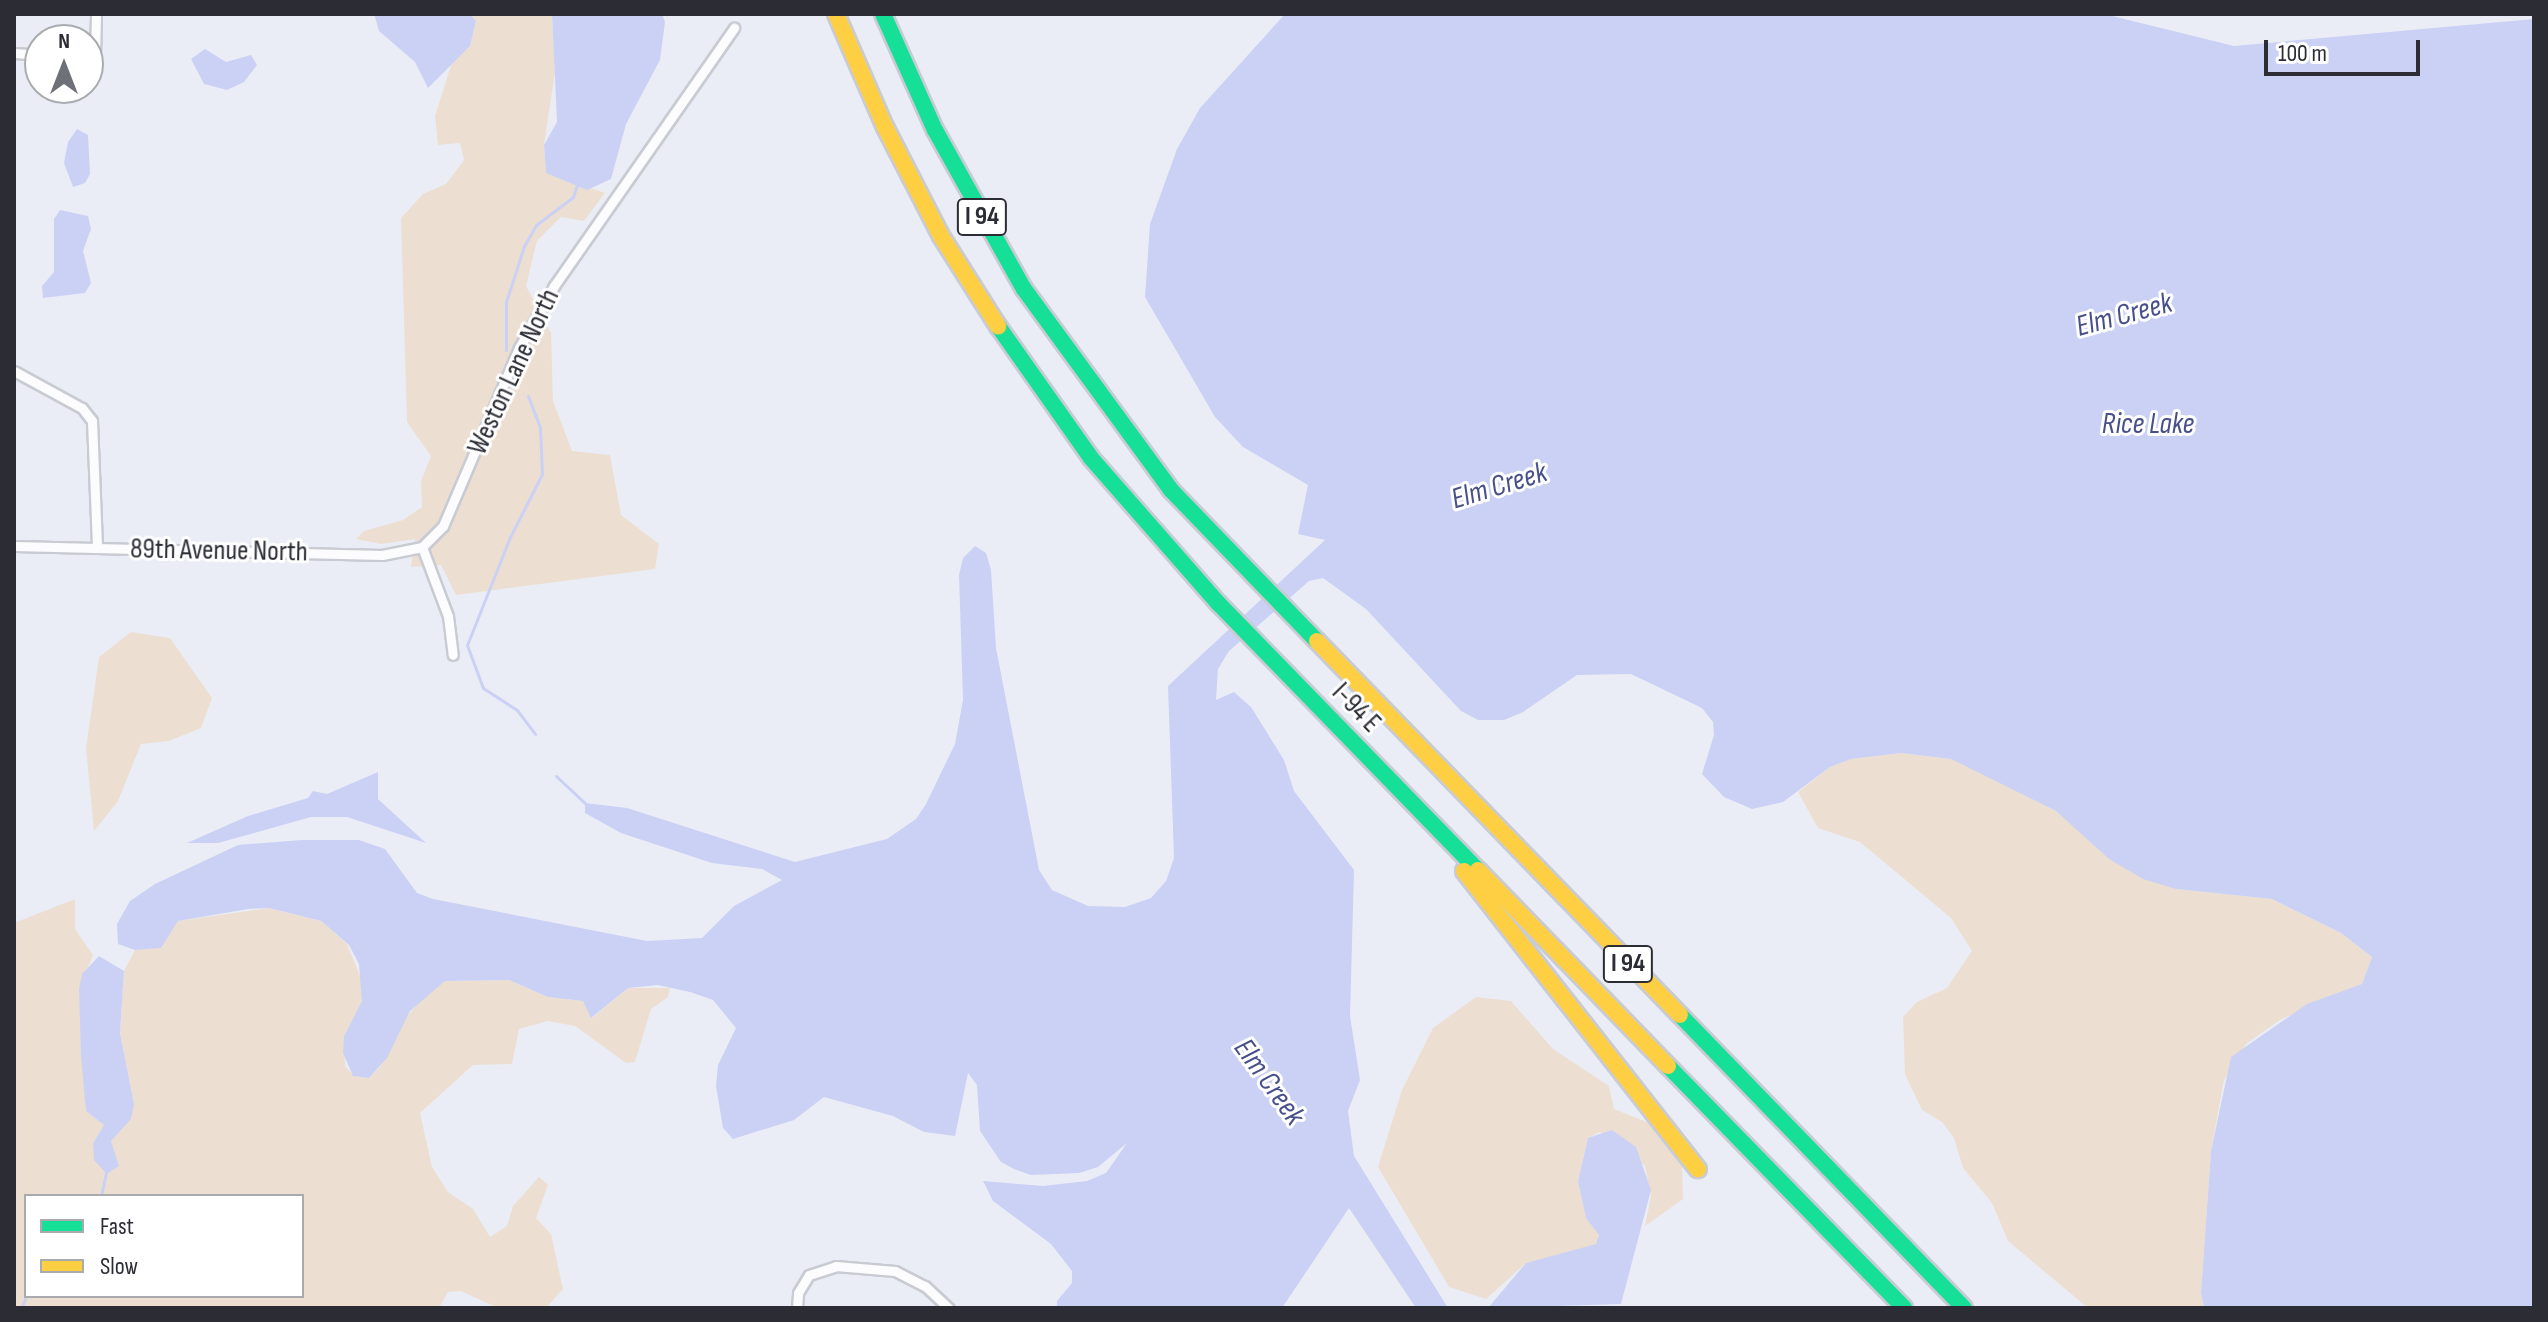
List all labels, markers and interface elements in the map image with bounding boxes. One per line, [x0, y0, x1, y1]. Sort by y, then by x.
north arrow [24, 24, 104, 104]
scale bar [2268, 24, 2424, 74]
text: N [58, 28, 70, 55]
text: 100 m [2278, 39, 2327, 68]
road number: I 94 [956, 195, 1008, 239]
street label: Weston Lane North [461, 284, 567, 460]
water label: Elm Creek [2072, 285, 2176, 345]
water label: Rice Lake [2102, 406, 2194, 442]
water label: Elm Creek [1447, 454, 1551, 518]
street label: 89th Avenue North [130, 533, 308, 569]
street label: I-94 E [1324, 676, 1388, 740]
road number: I 94 [1602, 942, 1654, 986]
water label: Elm Creek [1226, 1032, 1312, 1132]
legend [24, 1194, 304, 1298]
text: Fast [100, 1212, 134, 1241]
text: Slow [100, 1252, 138, 1281]

